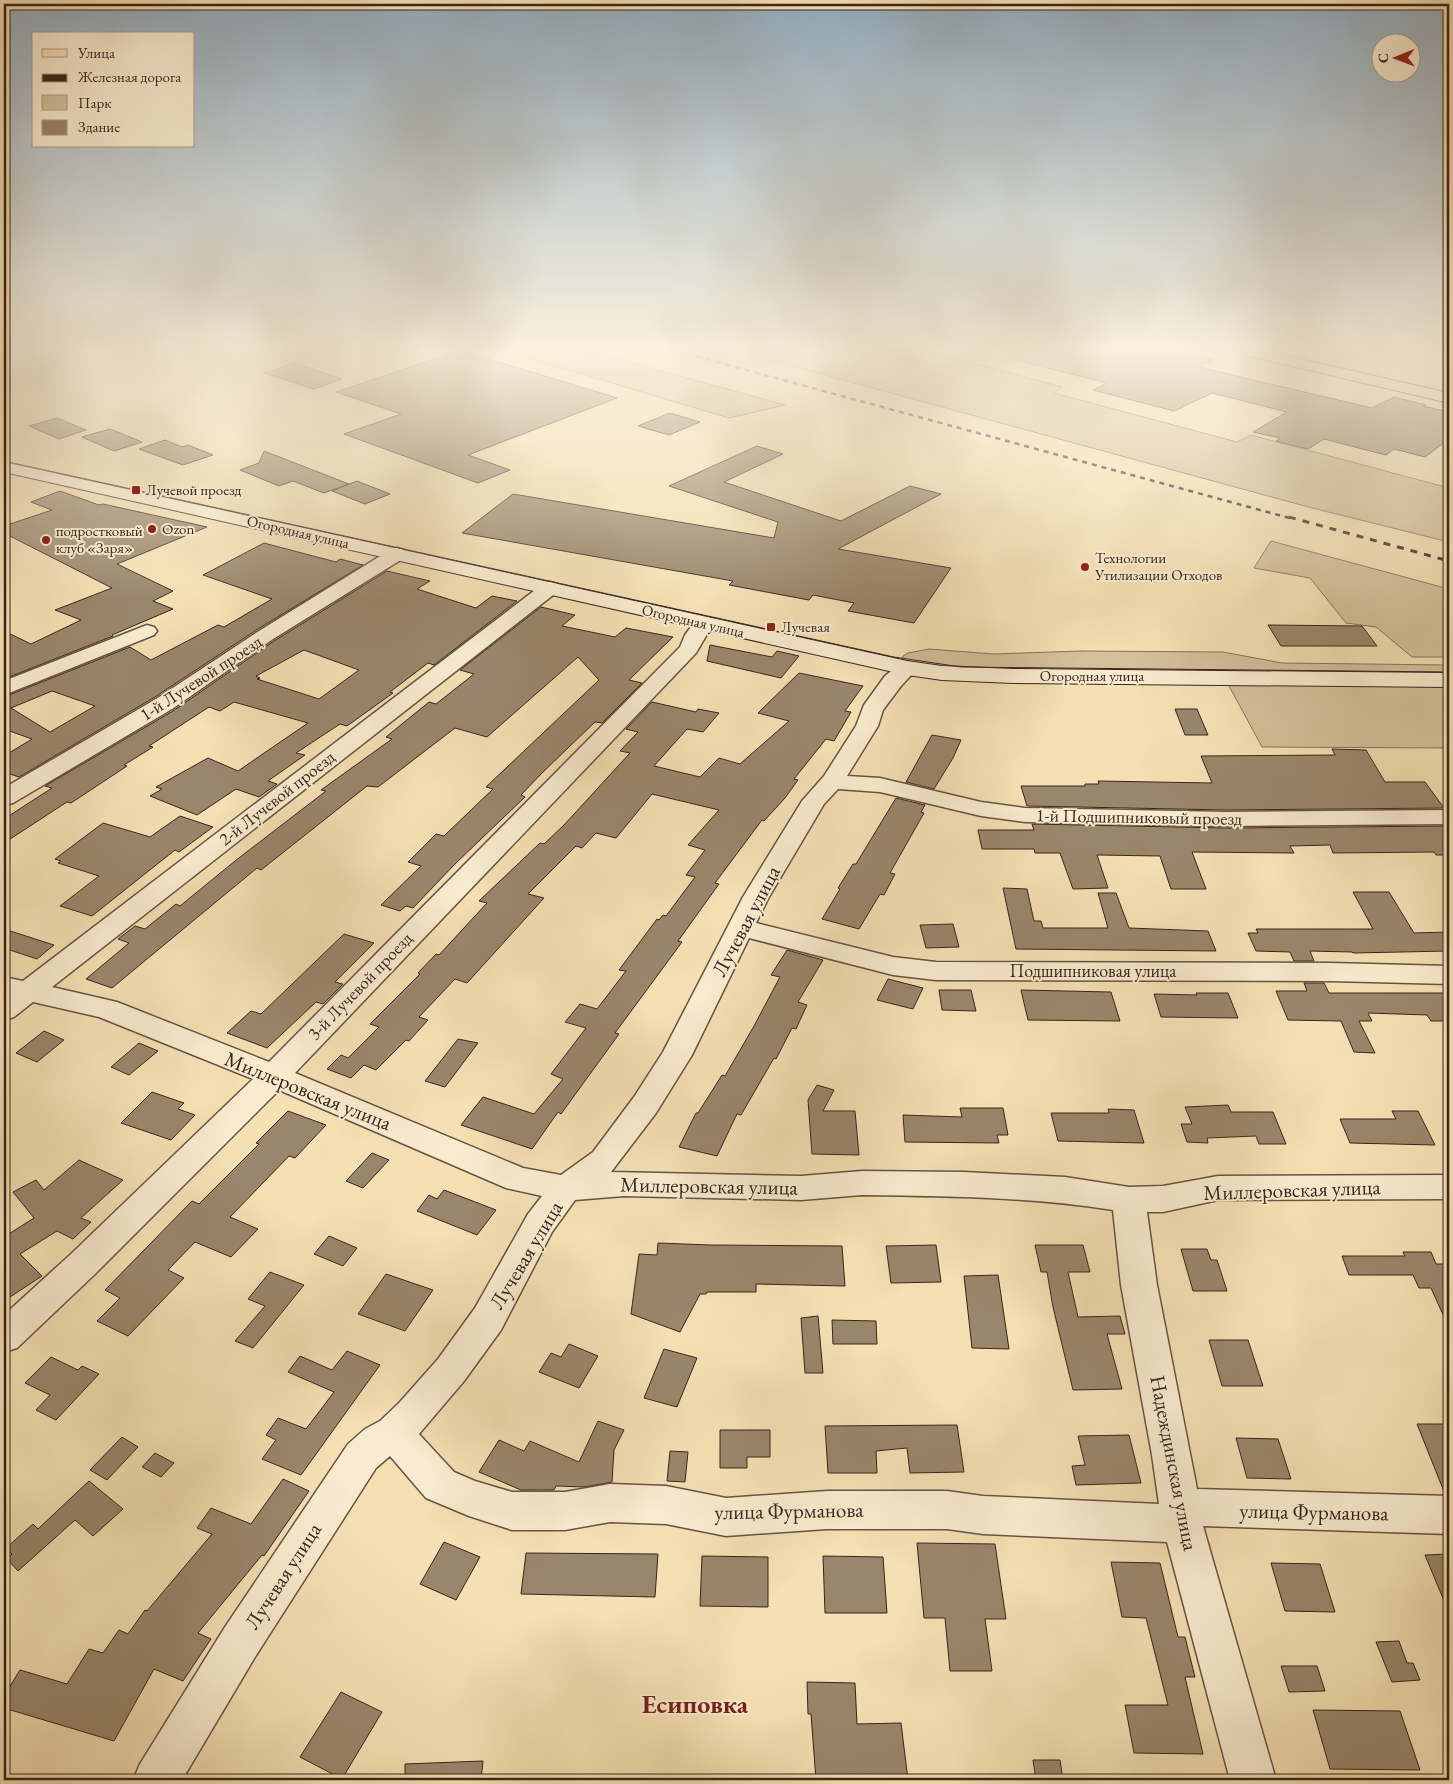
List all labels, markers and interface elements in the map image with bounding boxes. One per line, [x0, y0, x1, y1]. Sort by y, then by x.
legend [32, 32, 195, 148]
north arrow [1370, 32, 1420, 82]
text: Улица [77, 43, 115, 62]
text: С [1374, 53, 1392, 63]
text: Железная дорога [77, 67, 181, 86]
text: Парк [78, 93, 111, 112]
text: Здание [78, 117, 120, 136]
place label: Лучевой проезд [146, 480, 242, 499]
marker: Лучевой проезд [130, 484, 142, 496]
street label: Огородная улица [245, 511, 351, 553]
place label: Ozon [162, 519, 195, 538]
place label: подростковый клуб «Заря» [56, 521, 143, 557]
marker: Ozon [146, 523, 158, 535]
marker: подростковый клуб «Заря» [40, 534, 52, 546]
place label: Технологии Утилизации Отходов [1094, 548, 1222, 584]
marker: Технологии Утилизации Отходов [1079, 561, 1091, 573]
street label: Огородная улица [640, 600, 746, 642]
place label: Лучевая [781, 617, 830, 636]
marker: Лучевая [765, 621, 777, 633]
street label: 1-й Лучевой проезд [135, 629, 266, 726]
street label: Огородная улица [1040, 666, 1144, 685]
street label: 2-й Лучевой проезд [214, 745, 339, 850]
street label: 1-й Подшипниковый проезд [1036, 803, 1242, 830]
street label: Лучевая улица [705, 860, 786, 981]
street label: 3-й Лучевой проезд [302, 927, 417, 1044]
street label: Подшипниковая улица [1009, 959, 1177, 982]
street label: Миллеровская улица [221, 1045, 396, 1137]
street label: Миллеровская улица [620, 1170, 799, 1201]
street label: Миллеровская улица [1203, 1173, 1382, 1206]
street label: Лучевая улица [483, 1195, 569, 1314]
street label: Надеждинская улица [1144, 1373, 1205, 1553]
street label: улица Фурманова [714, 1496, 864, 1525]
street label: улица Фурманова [1239, 1497, 1389, 1526]
street label: Лучевая улица [238, 1517, 327, 1634]
district label: Есиповка [642, 1687, 749, 1721]

